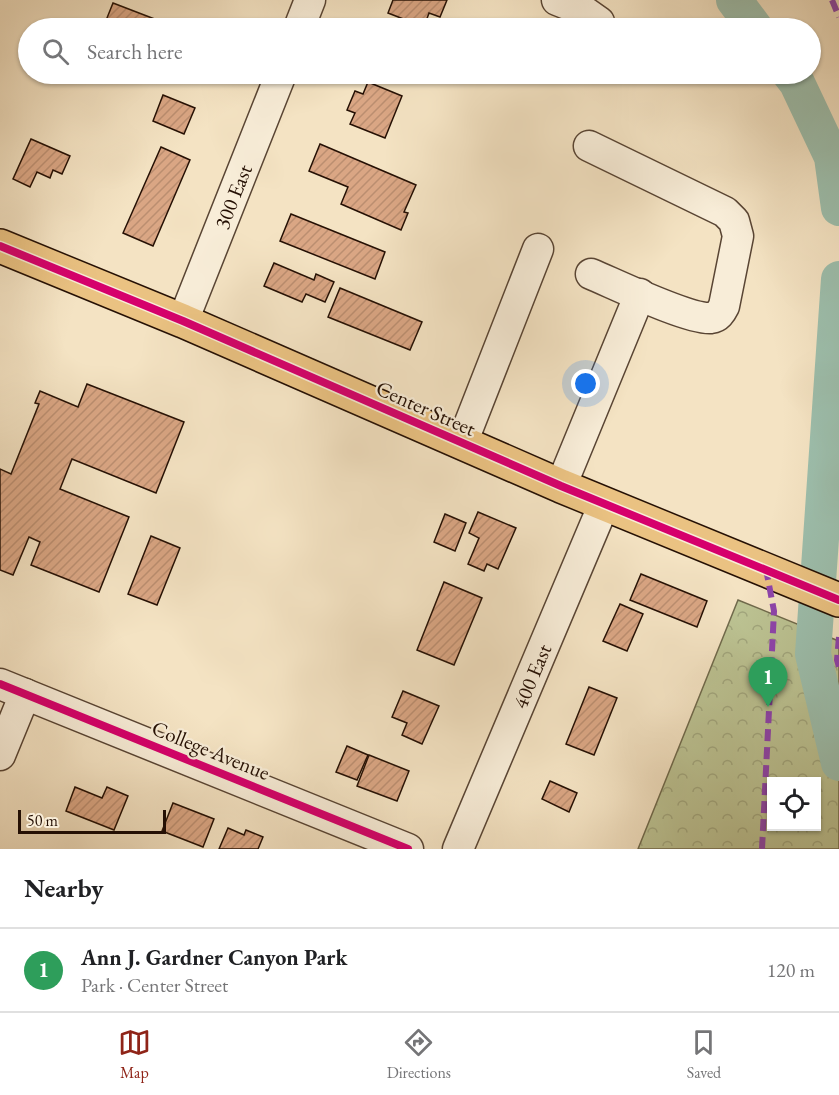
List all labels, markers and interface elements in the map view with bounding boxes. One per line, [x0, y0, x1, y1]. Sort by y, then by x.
search box [18, 18, 821, 84]
icon: search [39, 35, 72, 68]
text: Search here [87, 37, 182, 66]
street label: 300 East [207, 160, 258, 233]
your location [571, 369, 600, 398]
street label: Center Street [372, 374, 480, 442]
street label: 400 East [506, 639, 557, 712]
pin: 1 [748, 658, 788, 707]
street label: College Avenue [148, 714, 274, 786]
map controls [767, 777, 821, 831]
button: locate [767, 777, 821, 831]
scale bar [18, 807, 166, 834]
text: 50 m [27, 810, 58, 831]
text: Nearby [24, 871, 104, 905]
text: Ann J. Gardner Canyon Park [81, 943, 347, 972]
text: 1 [38, 957, 49, 983]
text: 120 m [767, 957, 815, 983]
text: Park · Center Street [81, 972, 228, 998]
tab: Map [118, 1026, 151, 1083]
tab: Directions [387, 1026, 451, 1083]
tab: Saved [687, 1026, 721, 1083]

